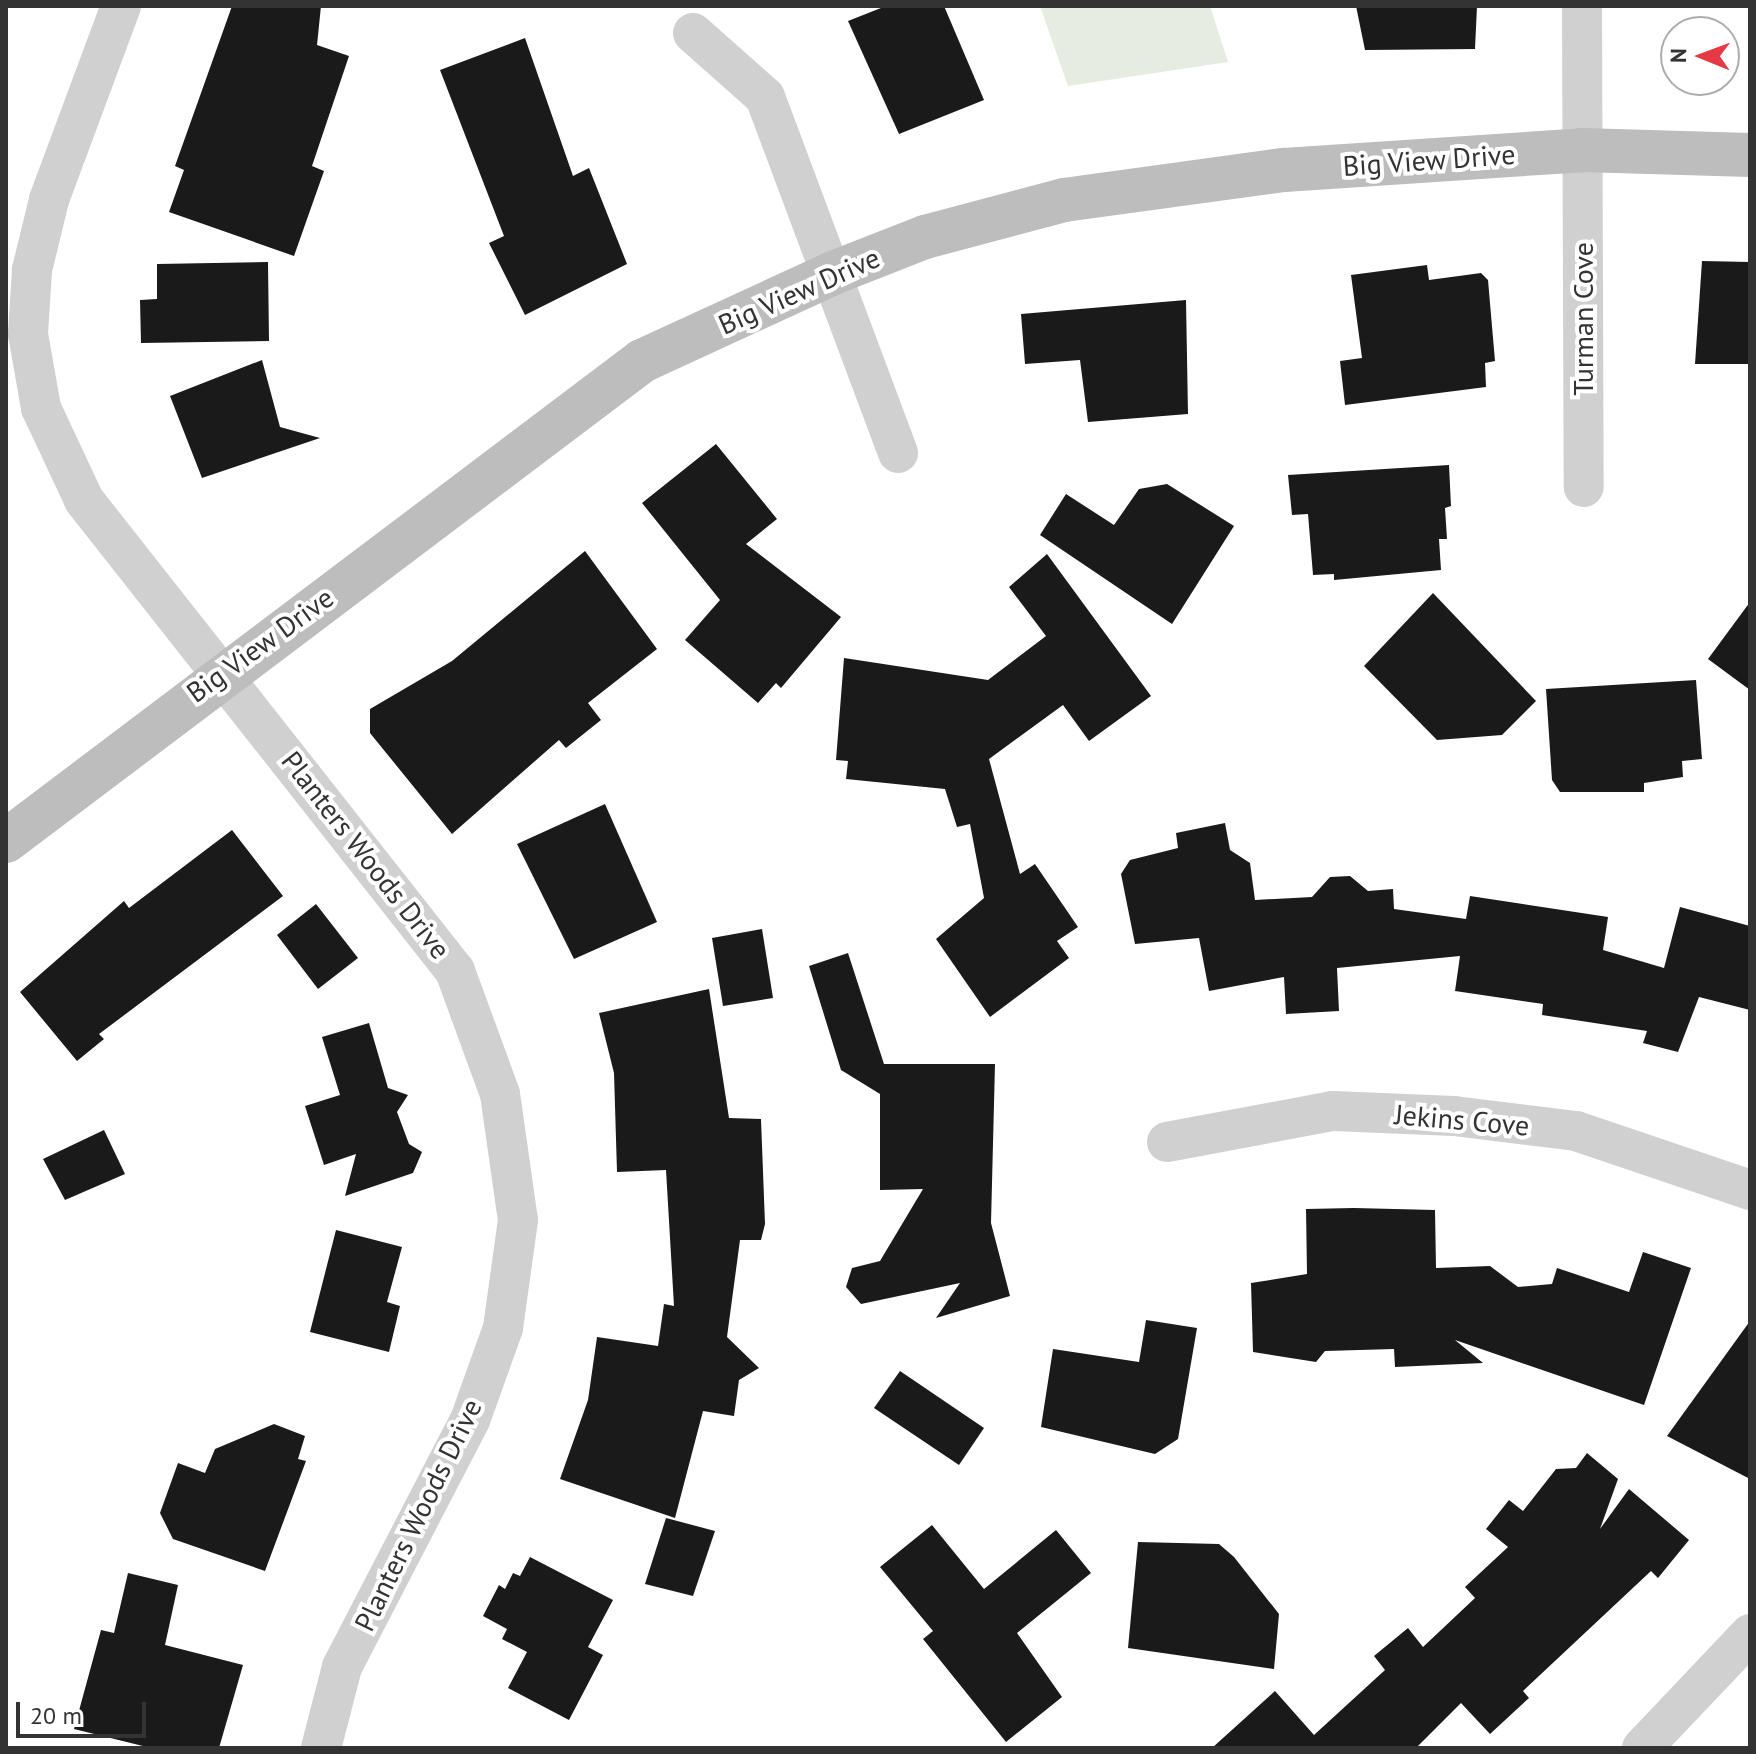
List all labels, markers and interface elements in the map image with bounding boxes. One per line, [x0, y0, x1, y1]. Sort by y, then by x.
north arrow [1660, 16, 1740, 96]
text: N [1664, 48, 1692, 63]
street label: Big View Drive [1341, 137, 1517, 183]
street label: Big View Drive [712, 240, 886, 342]
street label: Turman Cove [1566, 242, 1600, 396]
street label: Big View Drive [180, 580, 340, 710]
street label: Planters Woods Drive [274, 744, 458, 966]
street label: Jekins Cove [1393, 1097, 1531, 1143]
street label: Planters Woods Drive [347, 1393, 489, 1637]
scale bar [20, 1686, 150, 1736]
text: 20 m [30, 1700, 82, 1731]

